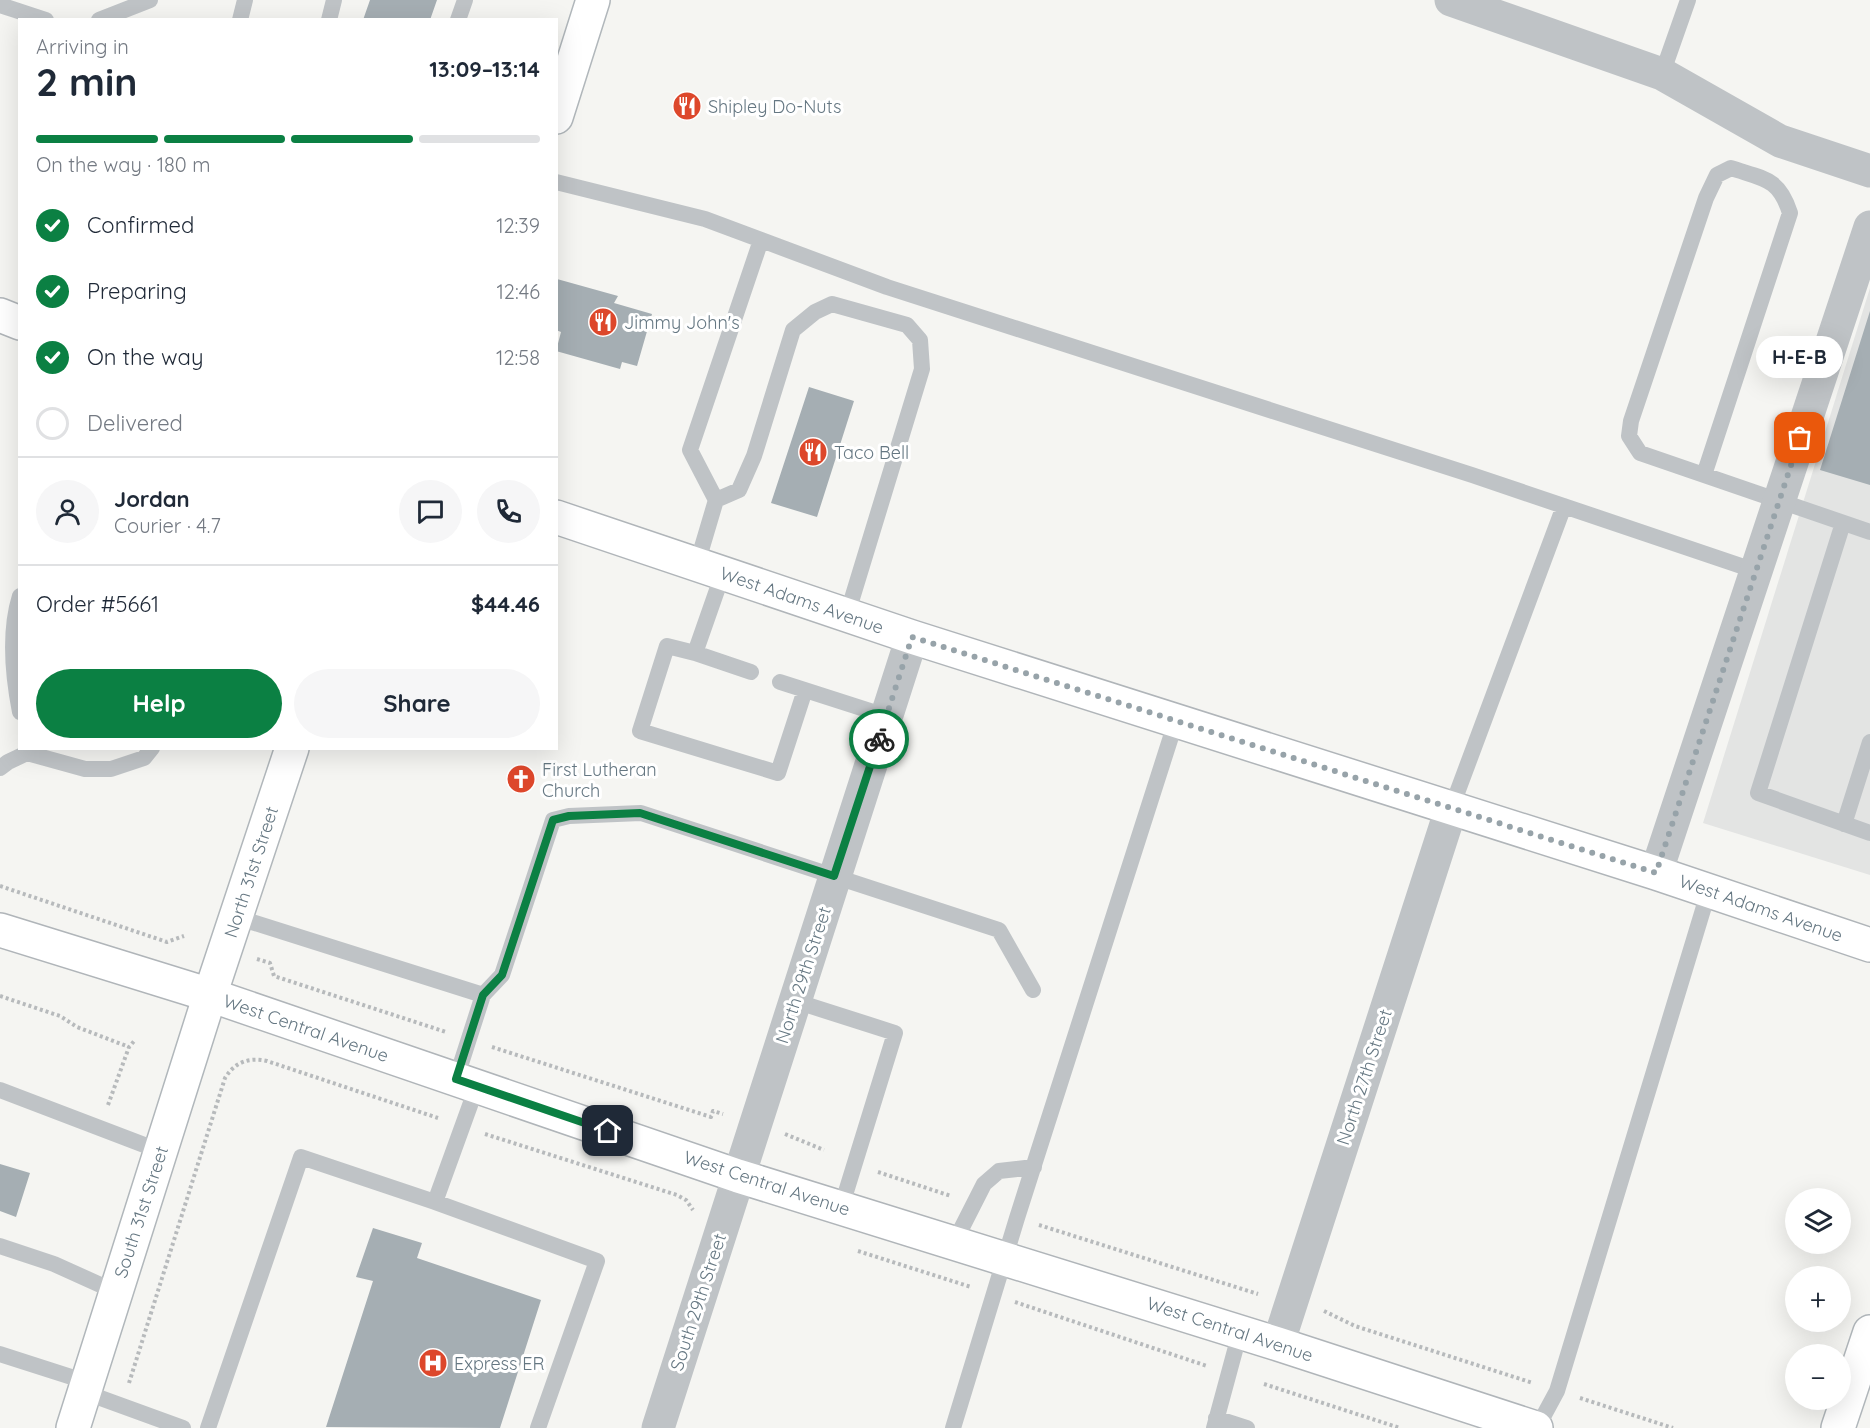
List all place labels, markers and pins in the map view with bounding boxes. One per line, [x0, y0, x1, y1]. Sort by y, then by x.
restaurant icon: Shipley Do-Nuts [671, 90, 703, 122]
place label: Shipley Do-Nuts [708, 95, 842, 118]
restaurant icon: Jimmy John's [587, 306, 619, 338]
place label: Jimmy John's [624, 311, 740, 334]
callout: H-E-B [1756, 336, 1844, 378]
pin [1774, 412, 1825, 463]
restaurant icon: Taco Bell [797, 436, 829, 468]
place label: Taco Bell [834, 441, 909, 464]
place label: First Lutheran Church [542, 758, 657, 802]
church icon: First Lutheran Church [505, 763, 537, 795]
pin [582, 1105, 633, 1156]
hospital icon: Express ER [417, 1347, 449, 1379]
place label: Express ER [454, 1352, 545, 1375]

